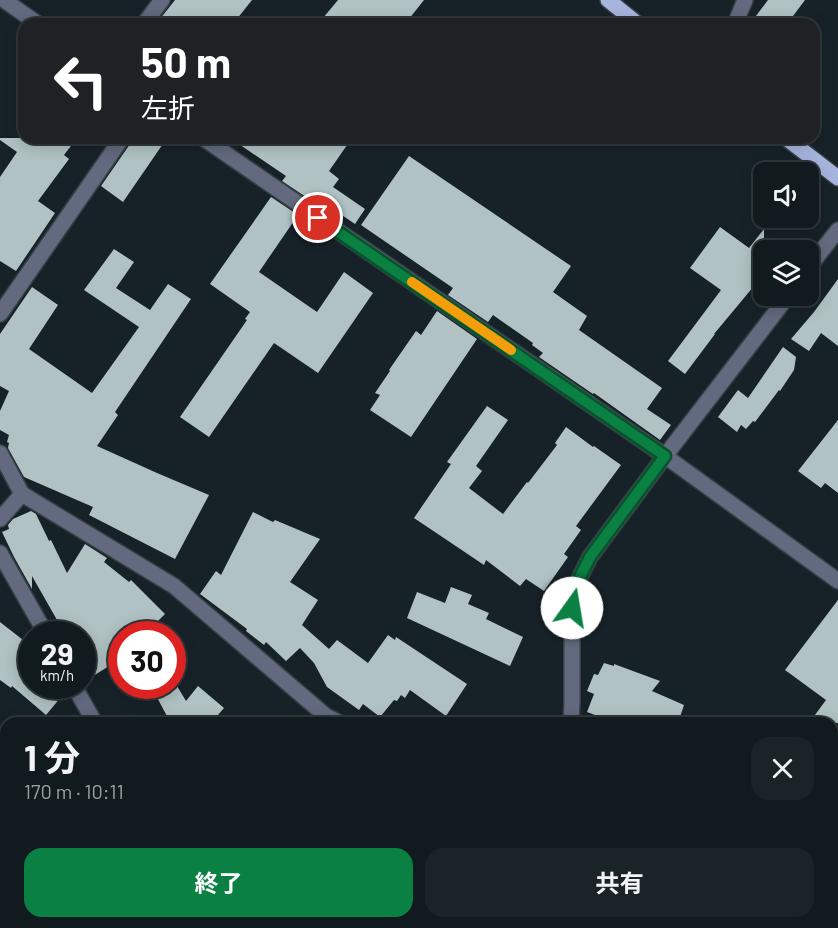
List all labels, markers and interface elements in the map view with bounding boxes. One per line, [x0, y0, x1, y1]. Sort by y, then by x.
text: 50 m [141, 36, 231, 86]
icon: left [42, 42, 120, 120]
text: 左折 [141, 91, 195, 123]
map controls [753, 162, 819, 306]
button: sound [753, 162, 819, 228]
pin [292, 192, 343, 243]
icon: arrive [301, 201, 334, 234]
button: layers [753, 240, 819, 306]
position arrow [540, 576, 604, 640]
speed limit sign: 30 [108, 621, 186, 699]
text: 29 [41, 635, 73, 671]
text: km/h [40, 666, 74, 684]
text: 1 分 [24, 735, 80, 778]
button: close [751, 737, 814, 800]
text: 170 m · 10:11 [24, 779, 124, 803]
button: 終了 [24, 848, 413, 917]
button: 共有 [425, 848, 814, 917]

